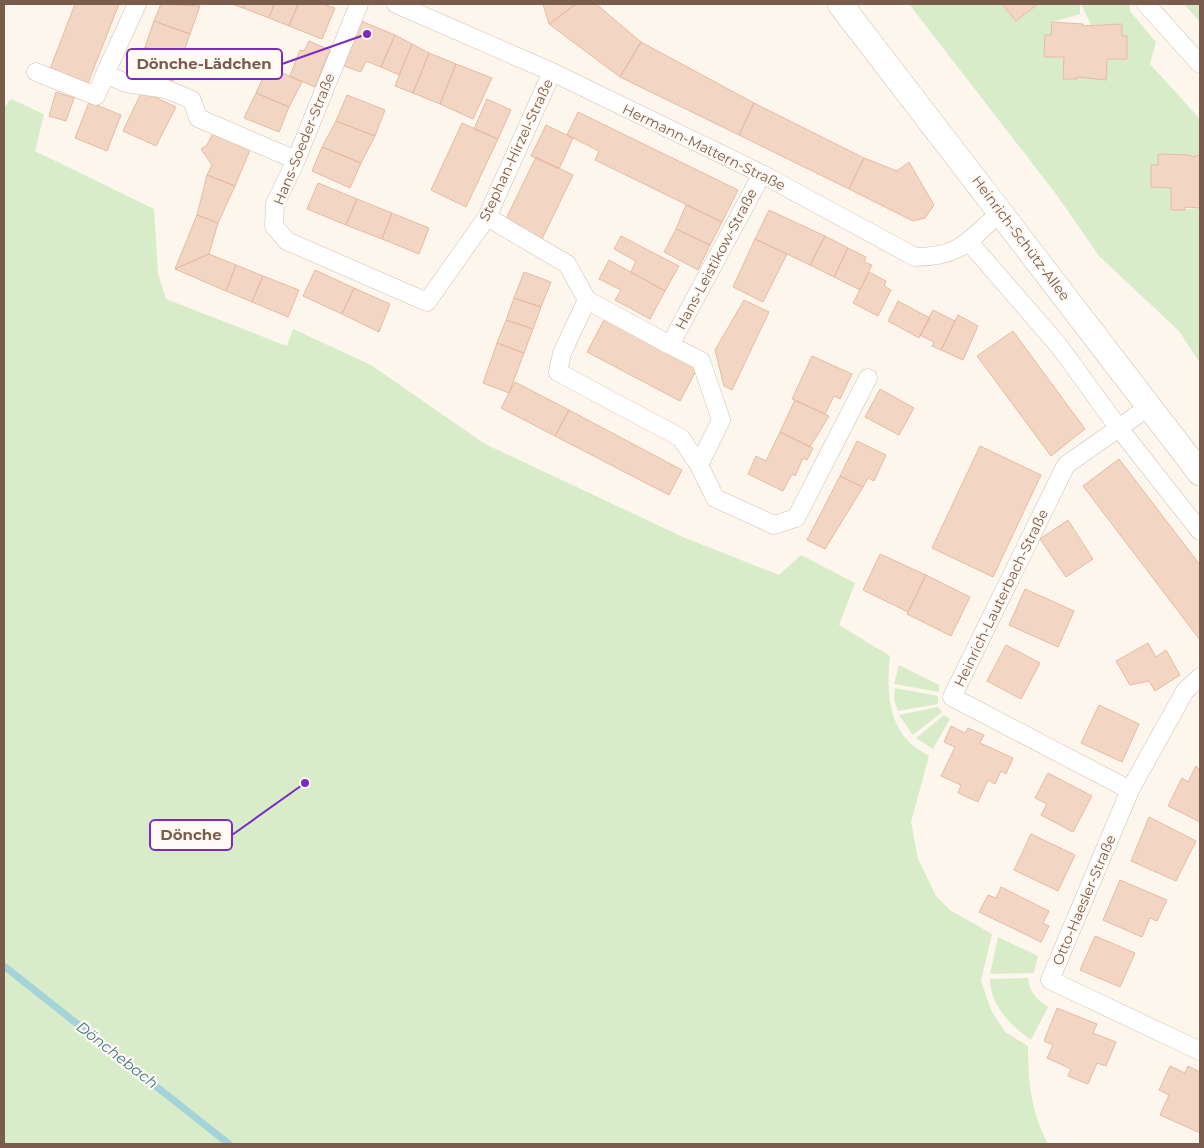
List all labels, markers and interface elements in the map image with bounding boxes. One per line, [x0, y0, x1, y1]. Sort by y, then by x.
callout: Dönche-Lädchen [127, 49, 282, 79]
text: Dönche-Lädchen [136, 54, 272, 73]
street label: Hans-Soeder-Straße [269, 70, 339, 208]
street label: Stephan-Hirzel-Straße [475, 76, 557, 224]
street label: Hermann-Mattern-Straße [620, 100, 788, 194]
street label: Heinrich-Schütz-Allee [968, 172, 1074, 304]
street label: Hans-Leistikow-Straße [671, 185, 761, 333]
street label: Heinrich-Lauterbach-Straße [950, 506, 1052, 690]
callout: Dönche [150, 820, 232, 850]
text: Dönche [160, 825, 222, 844]
street label: Otto-Haesler-Straße [1048, 832, 1120, 968]
water label: Dönchebach [73, 1017, 162, 1092]

